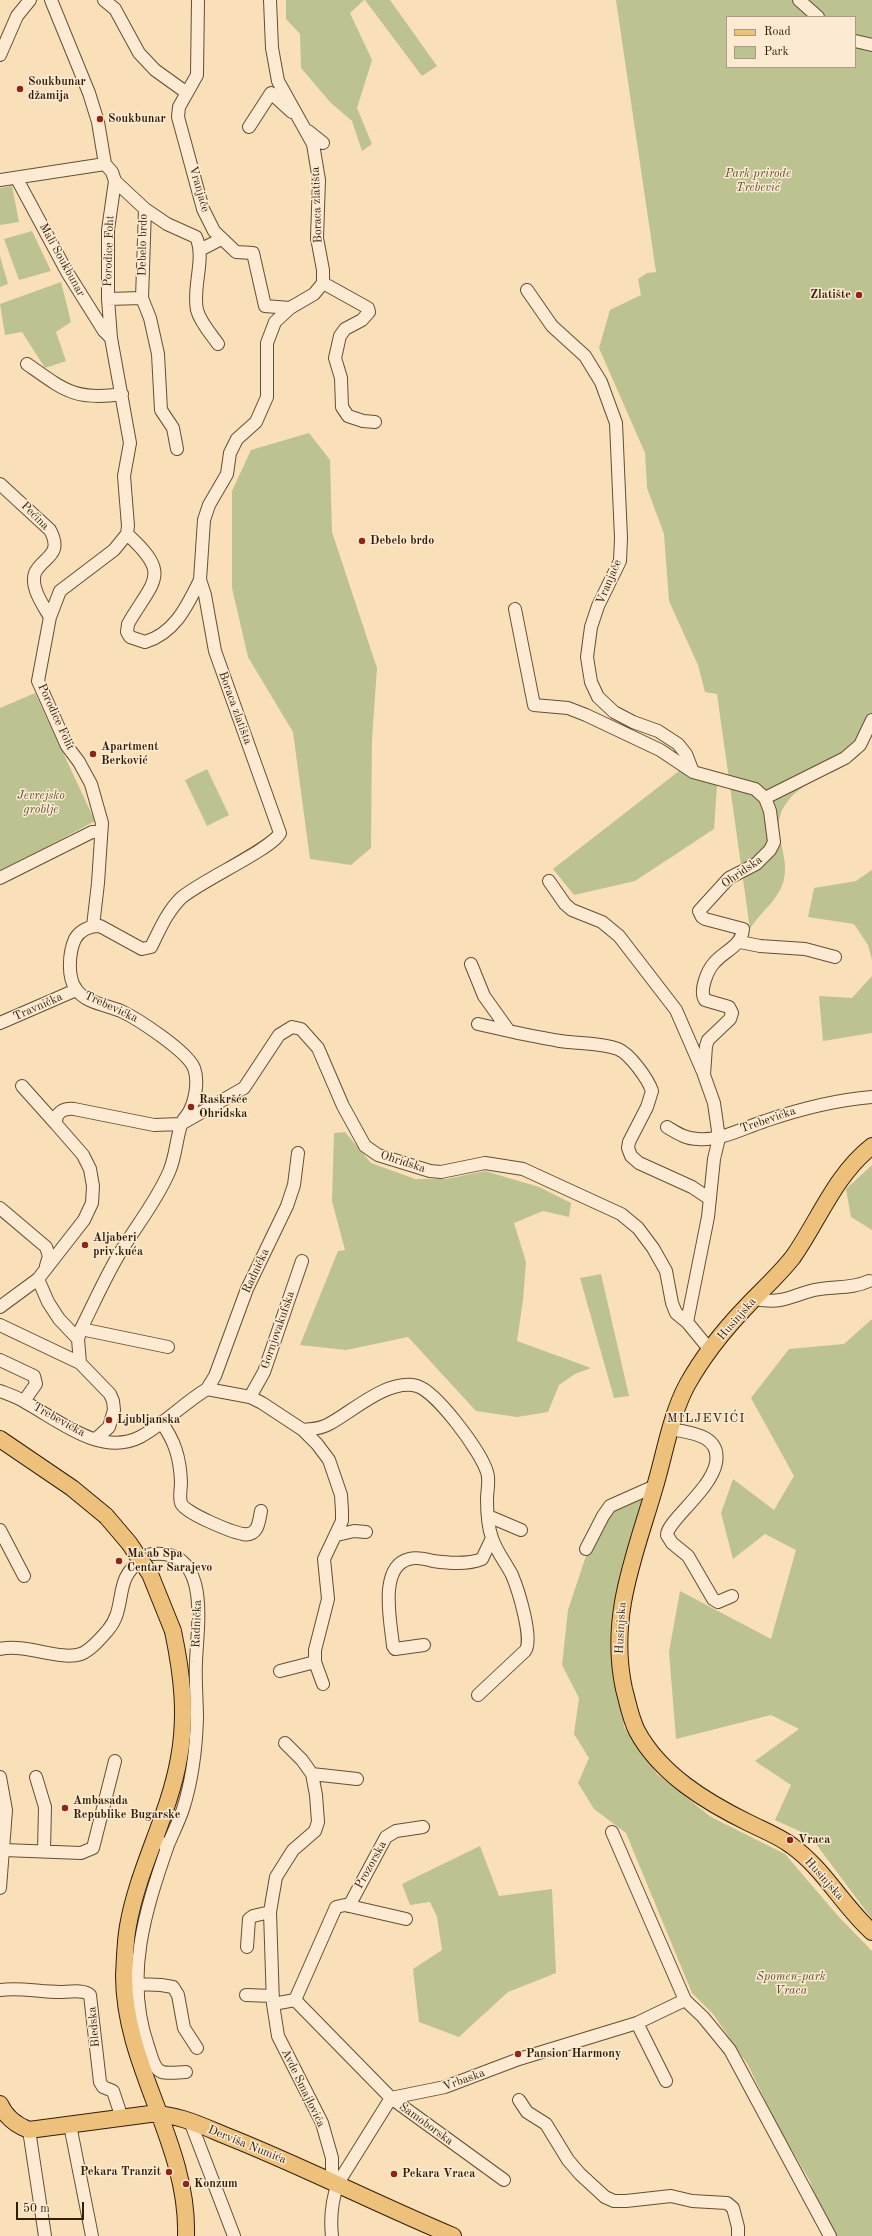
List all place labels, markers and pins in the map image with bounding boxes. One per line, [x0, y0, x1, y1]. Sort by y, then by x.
place label: Soukbunar džamija [28, 75, 86, 103]
marker: Soukbunar džamija [15, 84, 25, 94]
place label: Soukbunar [108, 112, 166, 126]
marker: Soukbunar [95, 114, 105, 124]
place label: Zlatište [810, 288, 851, 302]
marker: Zlatište [854, 290, 864, 300]
place label: Debelo brdo [370, 534, 434, 548]
marker: Debelo brdo [357, 536, 367, 546]
place label: Apartment Berković [101, 740, 159, 768]
marker: Apartment Berković [88, 749, 98, 759]
place label: Raskršće Ohridska [199, 1093, 247, 1121]
marker: Raskršće Ohridska [186, 1102, 196, 1112]
place label: Aljaberi priv.kuća [93, 1231, 143, 1259]
marker: Aljaberi priv.kuća [80, 1240, 90, 1250]
place label: Ljubljanska [117, 1413, 180, 1427]
marker: Ljubljanska [104, 1415, 114, 1425]
place label: Ma'ab Spa Centar Sarajevo [127, 1547, 212, 1575]
marker: Ma'ab Spa Centar Sarajevo [114, 1556, 124, 1566]
place label: Ambasada Republike Bugarske [73, 1794, 180, 1822]
marker: Ambasada Republike Bugarske [60, 1803, 70, 1813]
place label: Vraca [798, 1833, 830, 1847]
marker: Vraca [785, 1835, 795, 1845]
place label: Pansion Harmony [526, 2047, 621, 2061]
marker: Pansion Harmony [513, 2049, 523, 2059]
place label: Pekara Tranzit [80, 2165, 161, 2179]
marker: Pekara Tranzit [164, 2167, 174, 2177]
place label: Pekara Vraca [402, 2167, 475, 2181]
marker: Pekara Vraca [389, 2169, 399, 2179]
place label: Konzum [194, 2177, 238, 2191]
marker: Konzum [181, 2179, 191, 2189]

